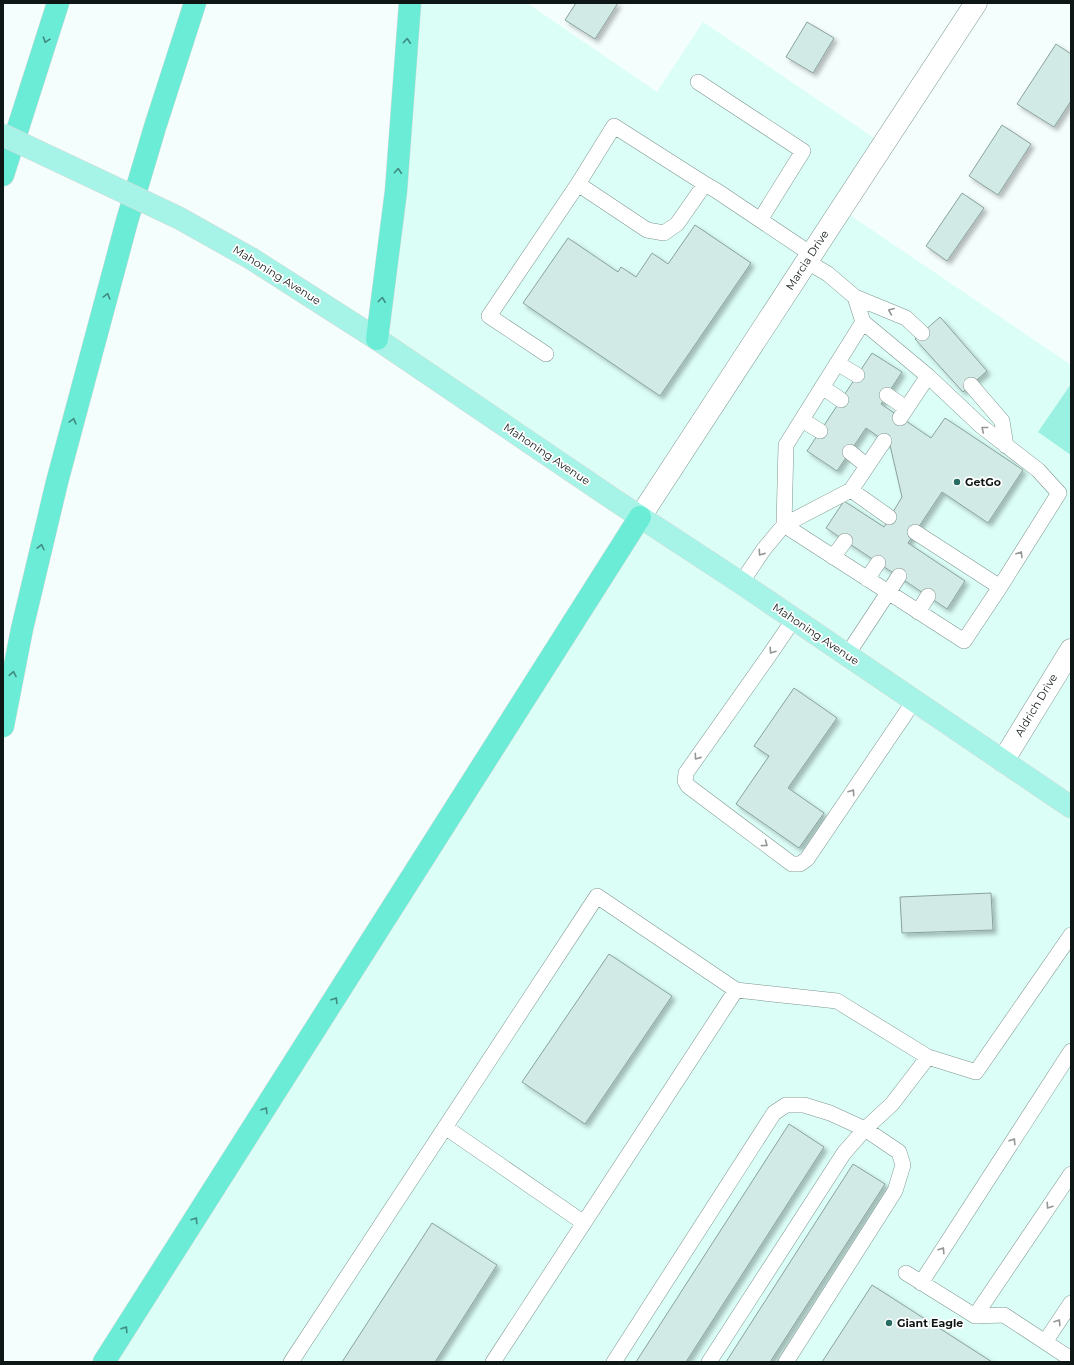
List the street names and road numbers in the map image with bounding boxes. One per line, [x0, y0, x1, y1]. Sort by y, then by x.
street label: Marcia Drive [782, 227, 832, 293]
street label: Mahoning Avenue [230, 242, 324, 308]
street label: Mahoning Avenue [501, 420, 593, 488]
street label: Mahoning Avenue [770, 600, 862, 668]
street label: Aldrich Drive [1012, 671, 1060, 739]

